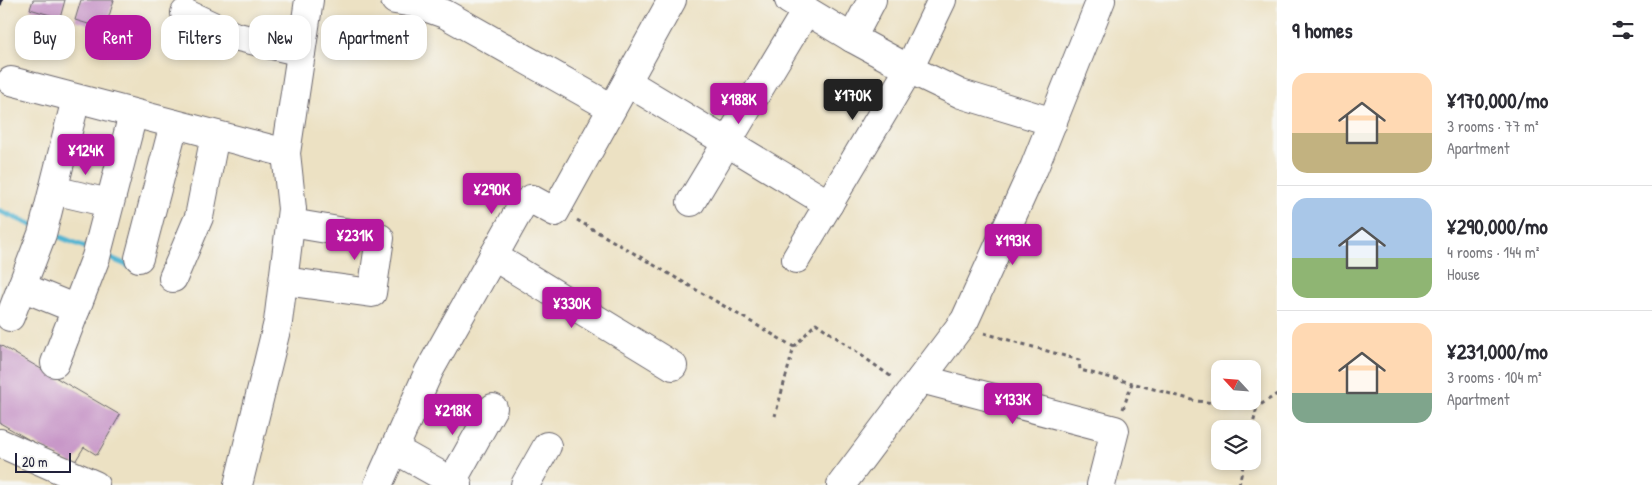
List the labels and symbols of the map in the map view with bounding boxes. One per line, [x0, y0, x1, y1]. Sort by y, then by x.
pin: ¥170K [818, 78, 888, 121]
pin: ¥188K [704, 82, 774, 125]
pin: ¥124K [51, 134, 121, 176]
pin: ¥290K [457, 172, 527, 215]
pin: ¥231K [320, 218, 390, 261]
pin: ¥193K [978, 224, 1048, 266]
pin: ¥330K [537, 286, 607, 329]
north arrow [1211, 360, 1261, 410]
pin: ¥133K [978, 382, 1048, 425]
pin: ¥218K [418, 394, 488, 436]
scale bar [15, 450, 71, 473]

